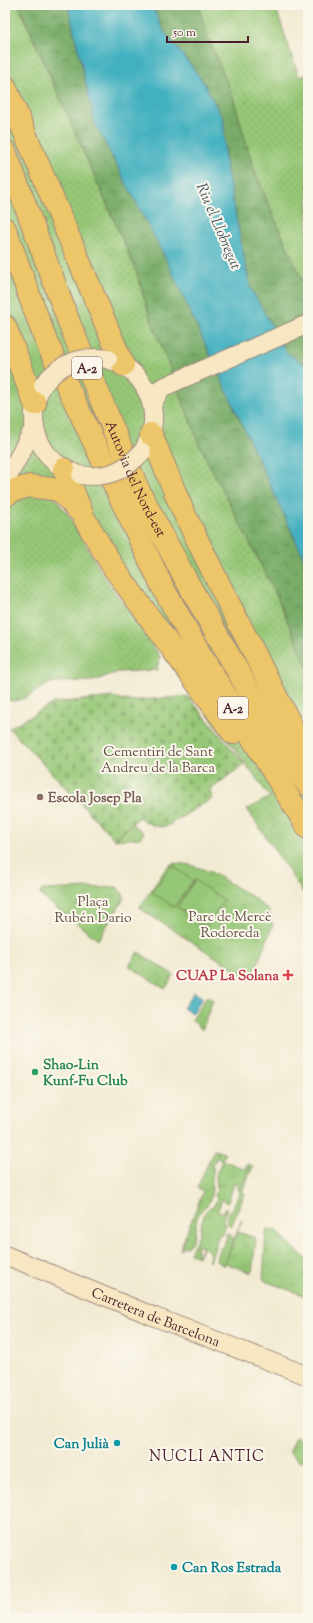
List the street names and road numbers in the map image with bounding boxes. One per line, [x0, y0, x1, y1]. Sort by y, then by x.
road number: A-2 [72, 357, 102, 379]
street label: Autovia del Nord-est [99, 418, 170, 542]
road number: A-2 [218, 697, 248, 719]
street label: Carretera de Barcelona [88, 1284, 223, 1353]

